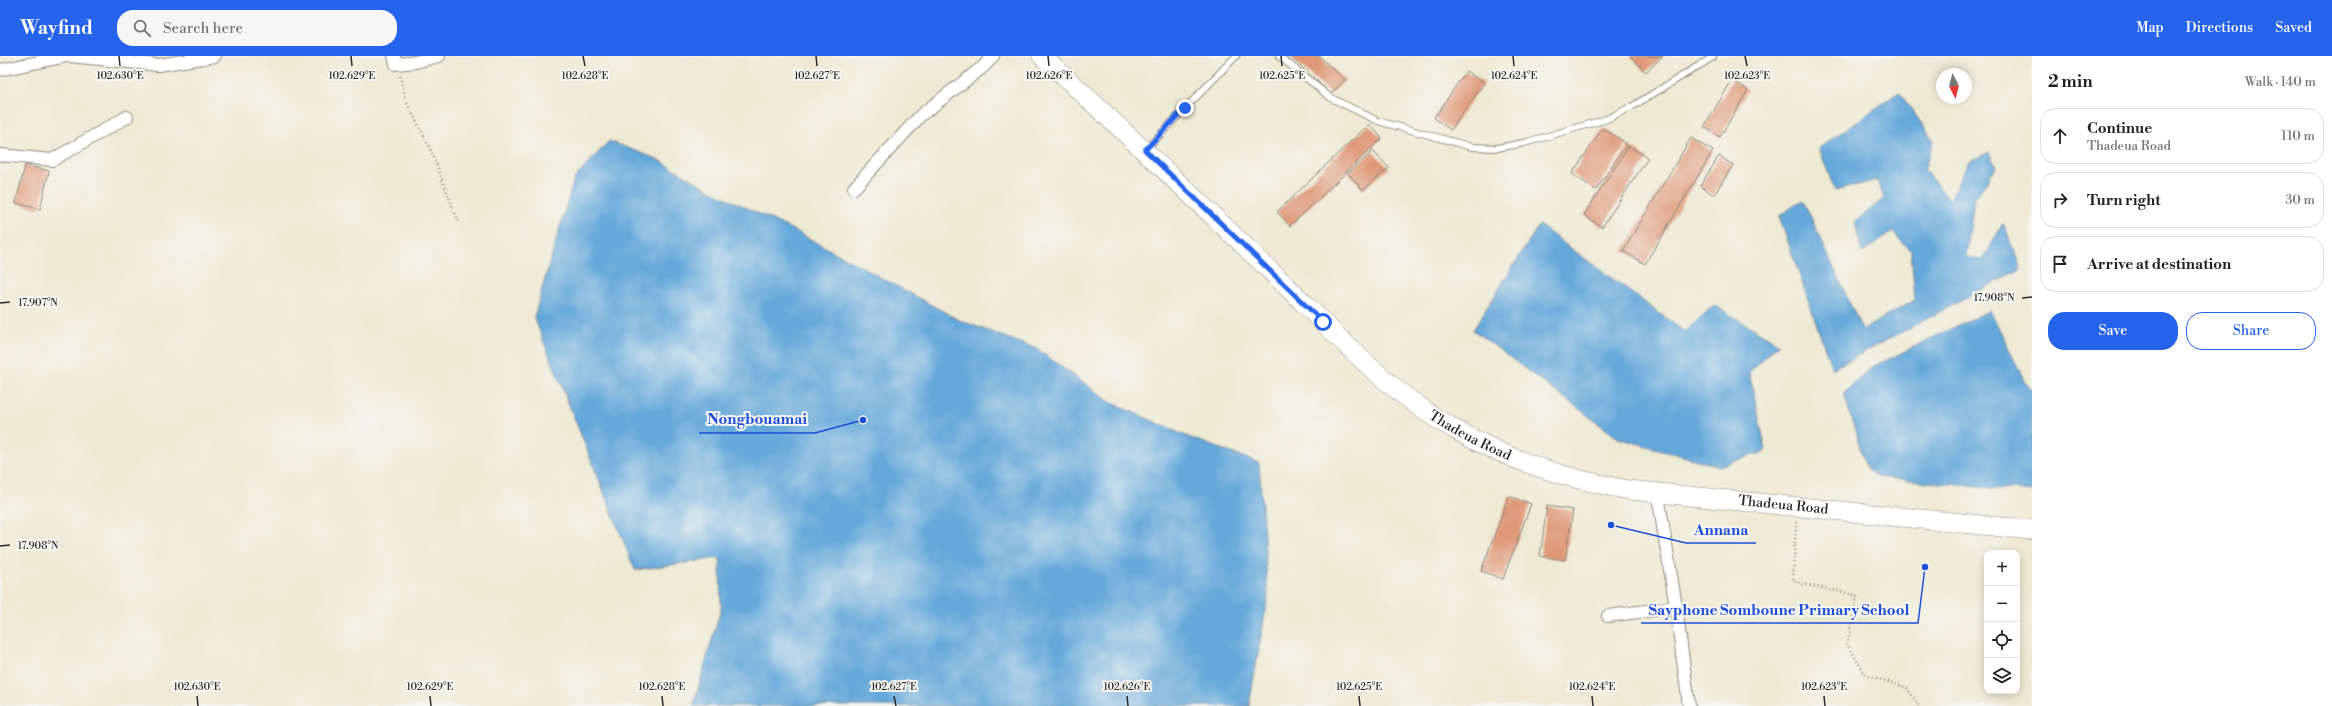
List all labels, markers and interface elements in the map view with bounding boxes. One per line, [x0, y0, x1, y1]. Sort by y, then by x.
search box [117, 10, 397, 46]
text: Wayfind [20, 16, 93, 40]
icon: search [131, 17, 153, 39]
text: Search here [163, 19, 243, 38]
text: Map [2136, 19, 2164, 37]
text: Directions [2186, 19, 2253, 37]
text: Saved [2275, 19, 2312, 37]
north arrow [1936, 68, 1972, 104]
text: 102.630°E [96, 70, 144, 82]
text: 102.629°E [329, 70, 375, 82]
text: 102.628°E [562, 70, 609, 82]
text: 102.627°E [794, 70, 840, 82]
text: 102.626°E [1026, 70, 1072, 82]
text: 102.625°E [1259, 70, 1305, 82]
text: 102.624°E [1491, 70, 1537, 82]
text: 102.623°E [1724, 70, 1770, 82]
text: 2 min [2048, 71, 2093, 93]
text: Walk · 140 m [2245, 74, 2316, 90]
route end [1176, 99, 1194, 117]
text: Continue [2087, 119, 2152, 138]
icon: ahead [2049, 125, 2071, 147]
text: 110 m [2281, 128, 2315, 144]
text: Thadeua Road [2087, 138, 2171, 154]
icon: right [2049, 189, 2071, 211]
text: Turn right [2087, 191, 2161, 210]
text: 30 m [2285, 192, 2315, 208]
icon: arrive [2049, 253, 2071, 275]
text: Arrive at destination [2087, 255, 2231, 274]
text: 17.908°N [1974, 292, 2015, 304]
text: 17.907°N [18, 297, 58, 309]
button: Save [2048, 312, 2178, 350]
button: Share [2186, 312, 2316, 350]
route start [1314, 313, 1332, 331]
callout: Nongbouamai [699, 406, 815, 433]
street label: Thadeua Road [1425, 407, 1514, 465]
text: Nongbouamai [707, 410, 807, 429]
street label: Thadeua Road [1737, 492, 1829, 519]
callout: Annana [1686, 516, 1756, 543]
text: Annana [1693, 521, 1749, 540]
text: 17.908°N [18, 540, 59, 552]
map controls [1984, 550, 2020, 694]
button: + [1984, 550, 2020, 586]
button: − [1984, 586, 2020, 622]
callout: Sayphone Somboune Primary School [1641, 596, 1918, 623]
text: Sayphone Somboune Primary School [1649, 601, 1909, 620]
button: locate [1984, 622, 2020, 658]
button: layers [1984, 658, 2020, 694]
text: 102.630°E [173, 681, 221, 693]
text: 102.629°E [407, 681, 453, 693]
text: 102.628°E [639, 681, 686, 693]
text: 102.627°E [871, 681, 917, 693]
text: 102.626°E [1104, 681, 1150, 693]
text: 102.625°E [1336, 681, 1382, 693]
text: 102.624°E [1569, 681, 1615, 693]
text: 102.623°E [1801, 681, 1847, 693]

